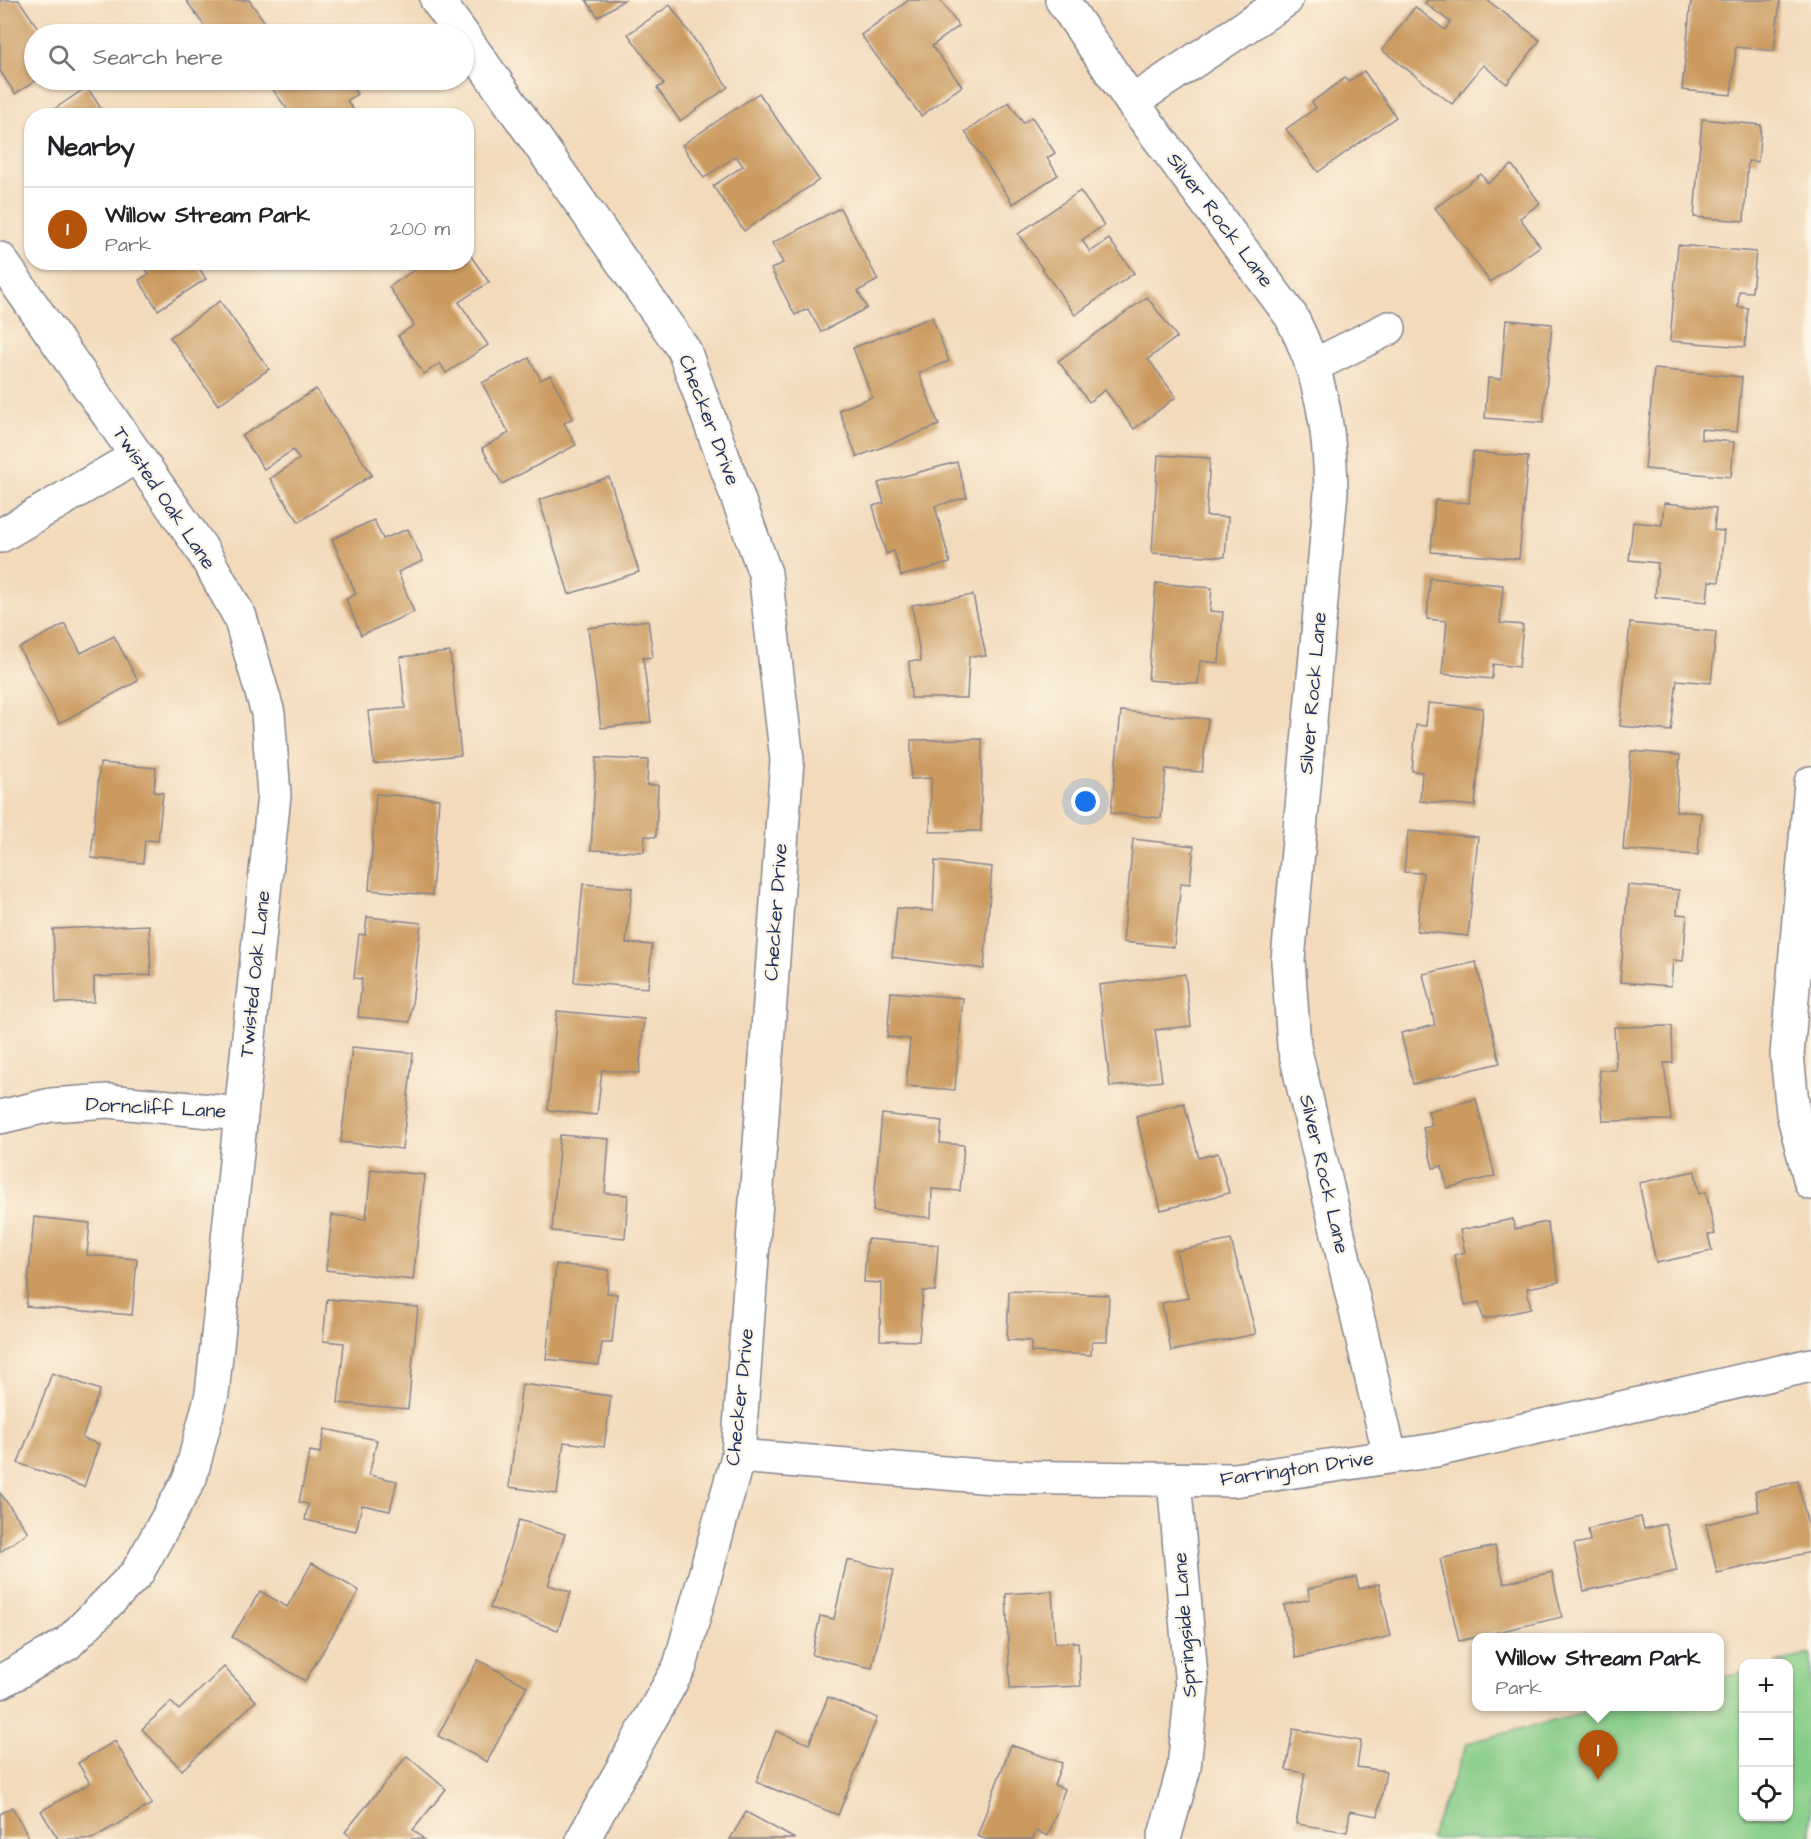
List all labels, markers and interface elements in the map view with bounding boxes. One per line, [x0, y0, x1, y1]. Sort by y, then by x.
search box [24, 24, 474, 90]
icon: search [45, 41, 78, 74]
text: Search here [93, 42, 223, 73]
text: Nearby [48, 129, 135, 165]
street label: Silver Rock Lane [1160, 147, 1280, 293]
text: Willow Stream Park [105, 200, 310, 231]
text: 1 [66, 215, 69, 243]
text: 200 m [390, 215, 450, 243]
text: Park [105, 231, 151, 259]
street label: Checker Drive [671, 351, 747, 490]
street label: Twisted Oak Lane [106, 421, 223, 575]
street label: Silver Rock Lane [1292, 611, 1334, 775]
your location [1071, 787, 1100, 816]
street label: Checker Drive [757, 842, 795, 982]
street label: Twisted Oak Lane [232, 889, 278, 1059]
street label: Dorncliff Lane [85, 1090, 227, 1126]
street label: Silver Rock Lane [1292, 1092, 1356, 1257]
street label: Checker Drive [719, 1327, 761, 1467]
street label: Farrington Drive [1218, 1444, 1376, 1495]
street label: Springside Lane [1166, 1551, 1205, 1698]
popup [1472, 1633, 1724, 1711]
text: Willow Stream Park [1496, 1643, 1700, 1674]
map controls [1739, 1659, 1793, 1821]
button: + [1739, 1659, 1793, 1713]
text: Park [1496, 1674, 1542, 1702]
button: − [1739, 1713, 1793, 1767]
pin: 1 [1578, 1730, 1618, 1780]
button: locate [1739, 1767, 1793, 1821]

